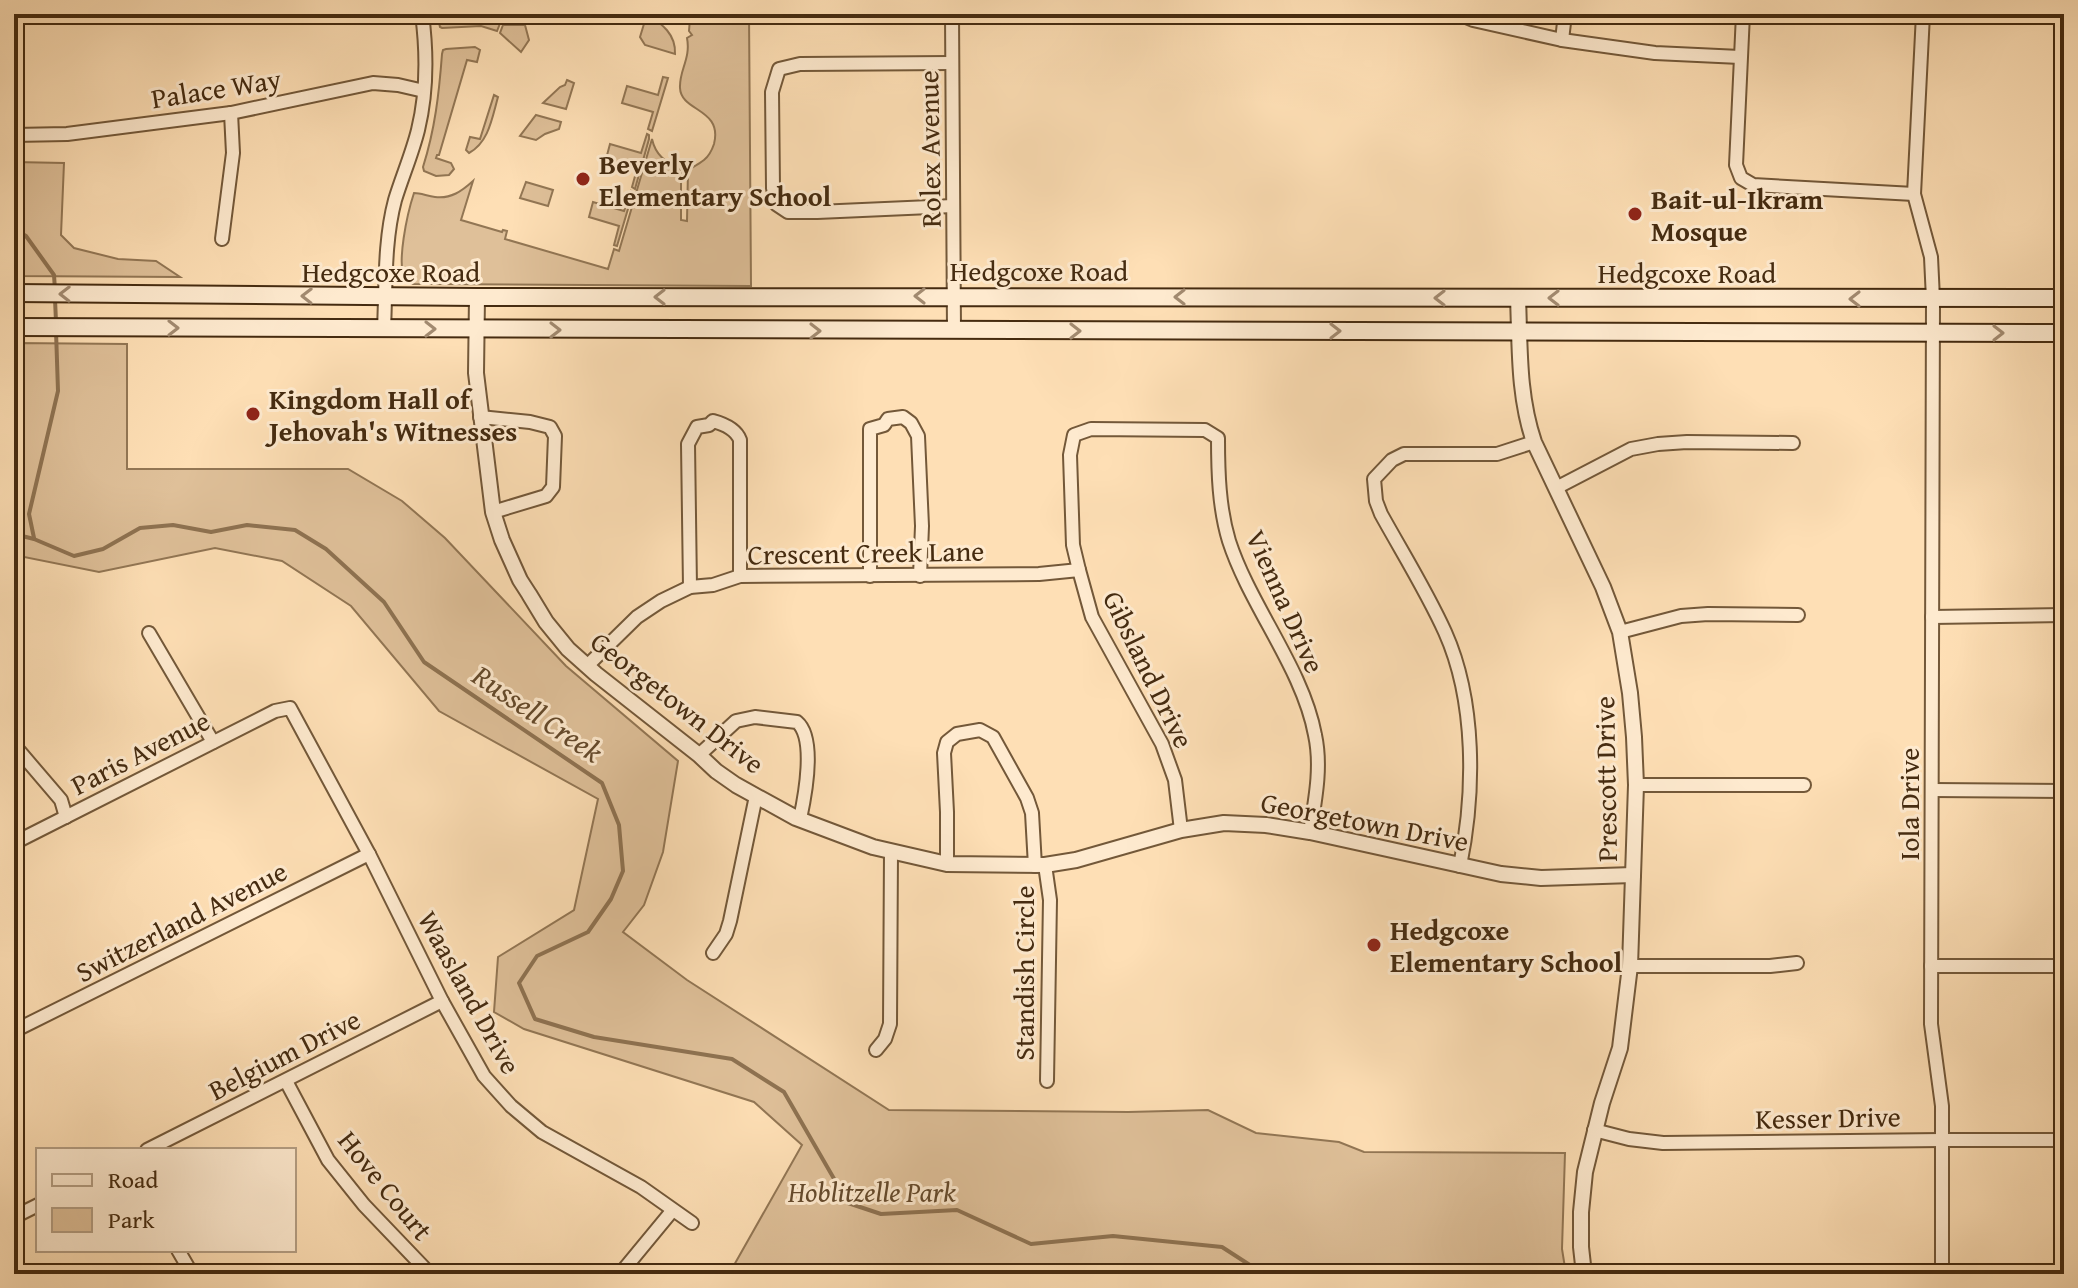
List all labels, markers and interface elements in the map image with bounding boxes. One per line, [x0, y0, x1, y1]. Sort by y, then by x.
street label: Palace Way [148, 57, 284, 118]
street label: Rolex Avenue [907, 70, 951, 228]
place label: Beverly Elementary School [599, 143, 832, 216]
marker: Beverly Elementary School [574, 170, 592, 188]
place label: Bait-ul-Ikram Mosque [1651, 178, 1823, 251]
marker: Bait-ul-Ikram Mosque [1626, 205, 1644, 223]
street label: Hedgcoxe Road [950, 250, 1128, 291]
street label: Hedgcoxe Road [302, 251, 480, 292]
street label: Hedgcoxe Road [1598, 252, 1776, 293]
one-way arrow [58, 285, 71, 303]
one-way arrow [300, 287, 313, 305]
one-way arrow [913, 287, 926, 305]
one-way arrow [653, 288, 666, 306]
one-way arrow [1173, 288, 1186, 306]
one-way arrow [1433, 289, 1446, 307]
one-way arrow [1547, 289, 1560, 307]
one-way arrow [1848, 290, 1861, 308]
one-way arrow [167, 319, 180, 337]
one-way arrow [424, 320, 437, 338]
one-way arrow [549, 321, 562, 339]
one-way arrow [809, 322, 822, 340]
one-way arrow [1069, 322, 1082, 340]
one-way arrow [1329, 322, 1342, 340]
one-way arrow [1992, 324, 2005, 342]
place label: Kingdom Hall of Jehovah's Witnesses [265, 378, 517, 451]
marker: Kingdom Hall of Jehovah's Witnesses [244, 405, 262, 423]
street label: Vienna Drive [1236, 523, 1336, 679]
street label: Crescent Creek Lane [747, 529, 985, 575]
street label: Gibsland Drive [1093, 583, 1205, 755]
street label: Georgetown Drive [582, 621, 774, 783]
water label: Russell Creek [463, 653, 612, 773]
street label: Prescott Drive [1583, 696, 1627, 862]
street label: Paris Avenue [63, 699, 217, 805]
street label: Iola Drive [1888, 748, 1929, 860]
street label: Georgetown Drive [1258, 781, 1472, 861]
street label: Switzerland Avenue [68, 850, 294, 992]
street label: Standish Circle [1003, 885, 1044, 1061]
street label: Waasland Drive [408, 903, 532, 1081]
place label: Hedgcoxe Elementary School [1390, 909, 1623, 982]
marker: Hedgcoxe Elementary School [1365, 936, 1383, 954]
street label: Belgium Drive [201, 998, 367, 1110]
street label: Kesser Drive [1755, 1095, 1901, 1139]
street label: Hove Court [329, 1121, 443, 1249]
legend [36, 1148, 296, 1252]
text: Road [108, 1162, 158, 1197]
park label: Hoblitzelle Park [787, 1171, 956, 1212]
text: Park [108, 1202, 155, 1237]

